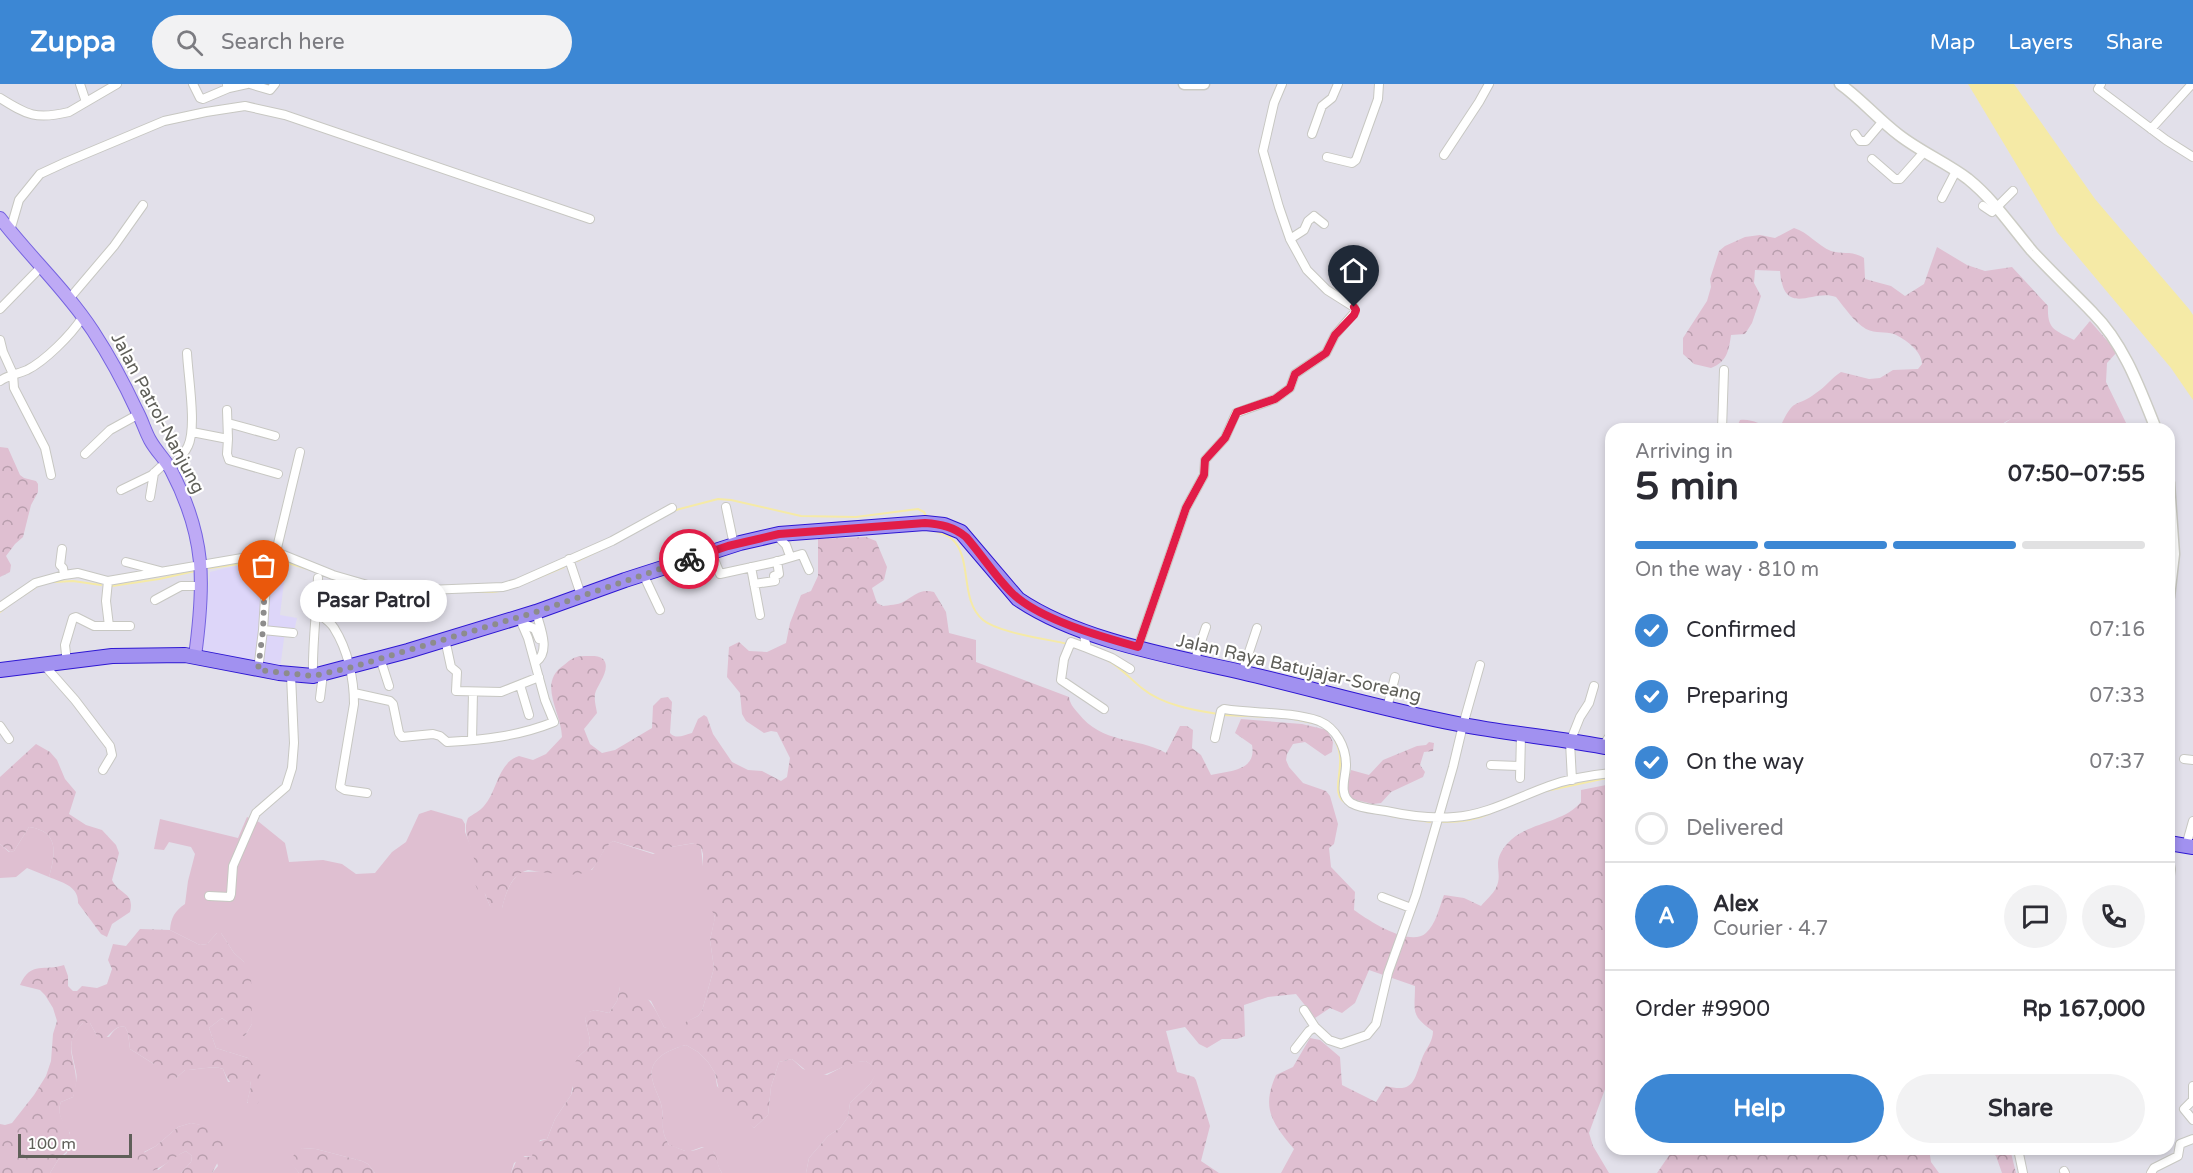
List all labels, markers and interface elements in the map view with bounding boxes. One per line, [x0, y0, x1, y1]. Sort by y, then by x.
search box [152, 15, 572, 69]
text: Zuppa [30, 25, 116, 59]
icon: search [173, 26, 206, 59]
text: Search here [221, 29, 345, 55]
text: Map [1930, 30, 1975, 55]
text: Layers [2008, 30, 2073, 55]
text: Share [2106, 30, 2163, 55]
pin [1328, 245, 1379, 307]
icon: home [1337, 254, 1370, 287]
street label: Jalan Patrol-Nanjung [106, 329, 210, 497]
text: Arriving in [1635, 440, 1733, 464]
text: 07:50–07:55 [2008, 461, 2145, 487]
text: 5 min [1635, 463, 1739, 510]
courier [659, 529, 719, 589]
pin [238, 540, 289, 602]
icon: bike [673, 543, 706, 576]
icon: bag [247, 549, 280, 582]
text: On the way · 810 m [1635, 558, 1819, 582]
callout: Pasar Patrol [300, 581, 447, 623]
text: Pasar Patrol [317, 589, 430, 613]
icon: check [1635, 614, 1668, 647]
text: Confirmed [1686, 617, 1796, 643]
text: 07:16 [2090, 618, 2145, 642]
street label: Jalan Raya Batujajar-Soreang [1174, 629, 1424, 707]
icon: check [1635, 680, 1668, 713]
text: Preparing [1686, 683, 1789, 709]
text: 07:33 [2090, 684, 2145, 708]
icon: check [1635, 746, 1668, 779]
text: On the way [1686, 749, 1804, 775]
text: 07:37 [2090, 750, 2145, 774]
text: Delivered [1686, 815, 1784, 841]
button: chat [2004, 885, 2067, 948]
button: phone [2082, 885, 2145, 948]
text: Alex [1713, 891, 1759, 917]
text: A [1658, 903, 1675, 929]
text: Courier · 4.7 [1713, 917, 1828, 941]
text: Order #9900 [1635, 996, 1770, 1022]
text: Rp 167,000 [2022, 996, 2145, 1022]
button: Help [1635, 1074, 1884, 1143]
button: Share [1896, 1074, 2145, 1143]
scale bar [18, 1131, 132, 1158]
text: 100 m [27, 1134, 76, 1154]

